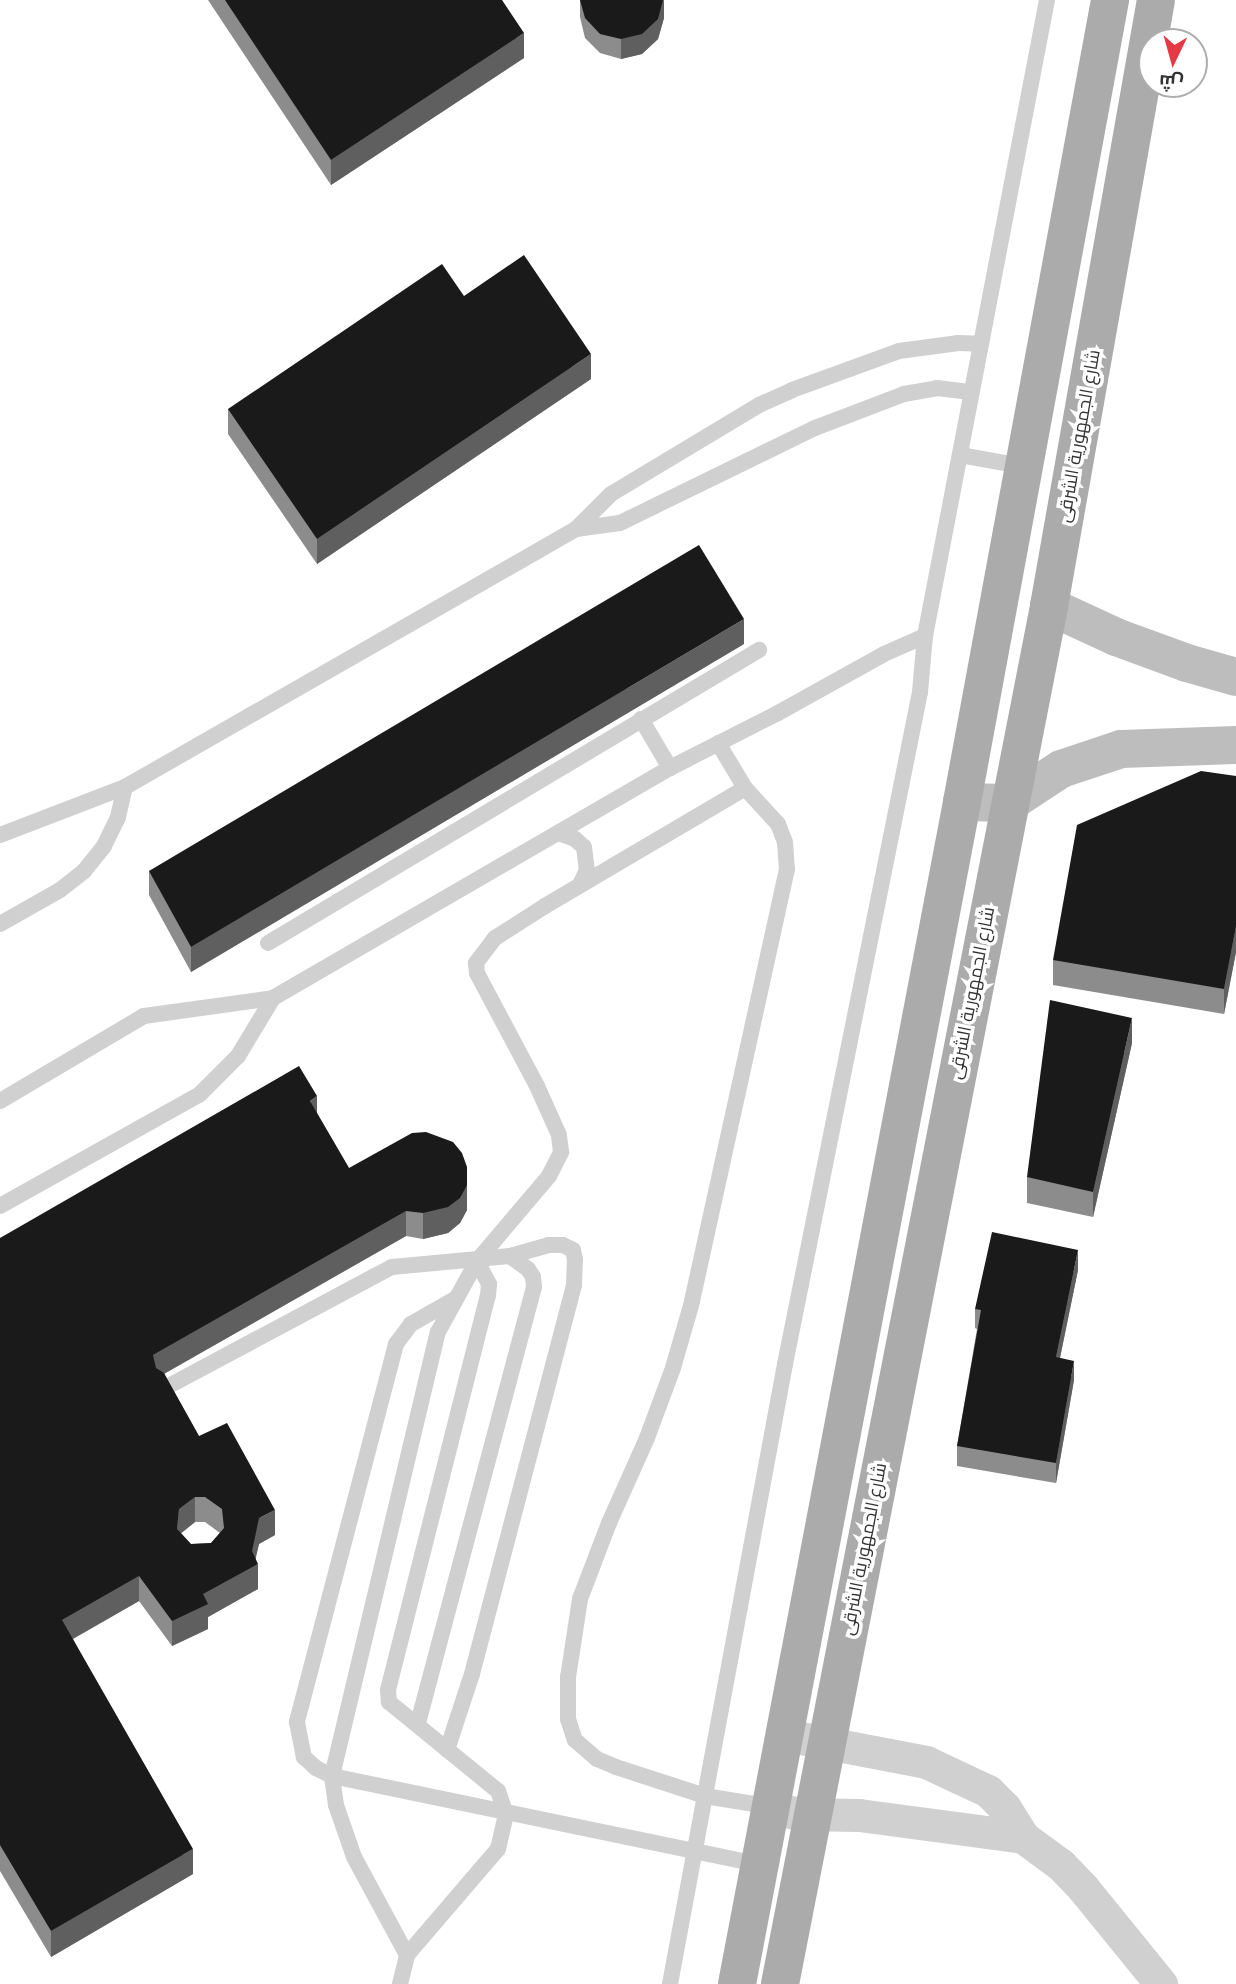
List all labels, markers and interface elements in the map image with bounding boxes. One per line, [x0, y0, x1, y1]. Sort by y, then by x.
north arrow [1138, 28, 1208, 98]
text: ش [1158, 70, 1184, 95]
street label: شارع الجمهورية الشرقى [1053, 348, 1105, 524]
street label: شارع الجمهورية الشرقى [945, 905, 999, 1081]
street label: شارع الجمهورية الشرقى [837, 1461, 891, 1637]

